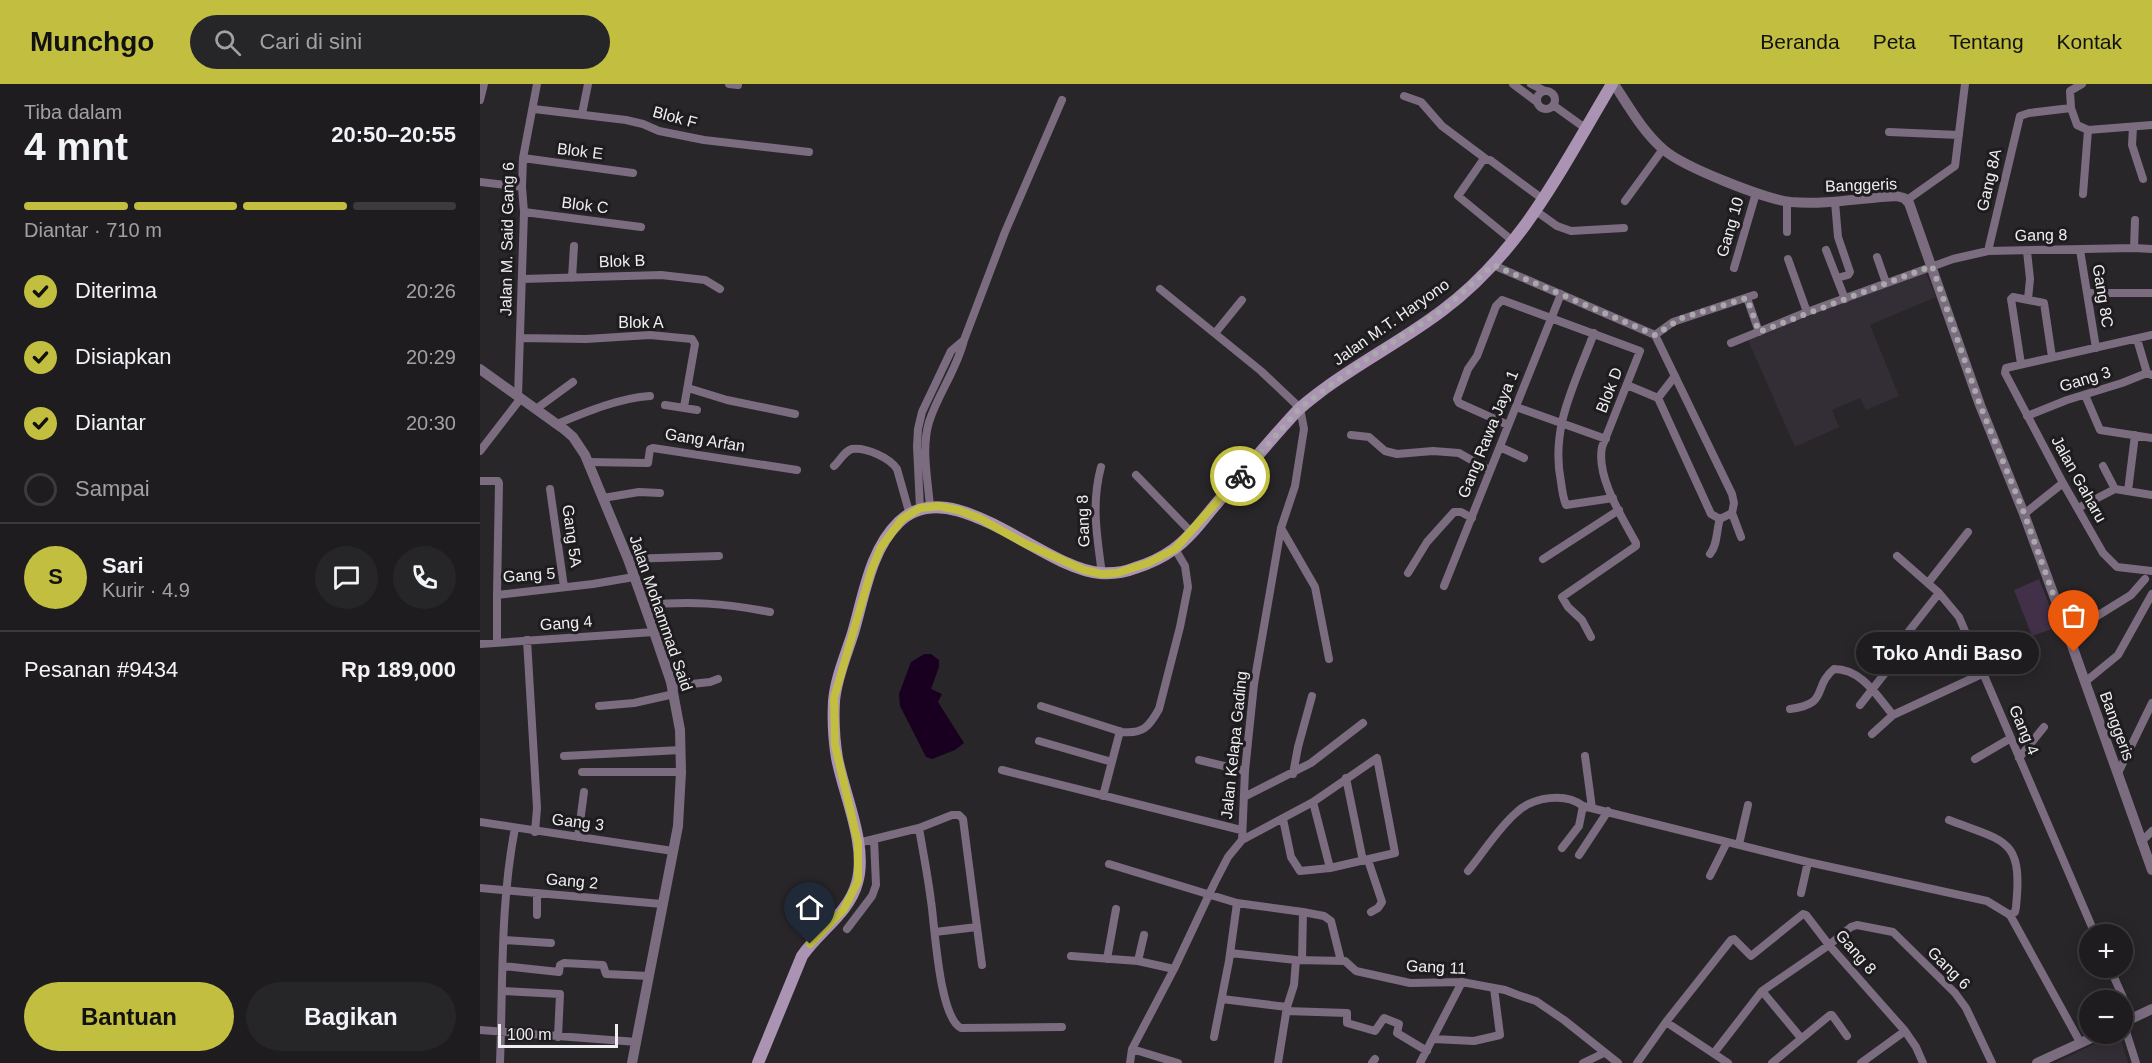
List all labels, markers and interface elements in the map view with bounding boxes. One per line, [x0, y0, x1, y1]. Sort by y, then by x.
search box [190, 15, 610, 69]
text: Munchgo [30, 26, 154, 57]
icon: search [211, 26, 244, 59]
text: Cari di sini [259, 29, 362, 54]
text: Beranda [1760, 30, 1840, 53]
text: Peta [1873, 30, 1916, 53]
text: Tentang [1949, 30, 2024, 53]
text: Kontak [2057, 30, 2122, 53]
text: Tiba dalam [24, 101, 122, 123]
street label: Blok F [651, 103, 699, 131]
text: 20:50–20:55 [331, 122, 456, 147]
text: 4 mnt [24, 125, 128, 168]
street label: Blok E [556, 140, 604, 162]
street label: Gang 8A [1974, 147, 2004, 213]
street label: Jalan M. Said Gang 6 [497, 162, 517, 316]
street label: Banggeris [1825, 175, 1897, 195]
street label: Blok C [561, 194, 609, 216]
street label: Gang 10 [1713, 195, 1747, 259]
text: Diantar · 710 m [24, 219, 162, 241]
street label: Gang 8 [2015, 226, 2067, 244]
street label: Blok B [599, 252, 645, 270]
street label: Gang 8C [2090, 263, 2116, 329]
icon: check [24, 275, 57, 308]
street label: Jalan M.T. Haryono [1330, 275, 1452, 368]
text: Diterima [75, 278, 157, 303]
text: 20:26 [406, 280, 456, 302]
street label: Blok A [618, 314, 664, 331]
icon: check [24, 341, 57, 374]
text: Disiapkan [75, 344, 172, 369]
text: 20:29 [406, 346, 456, 368]
street label: Gang 3 [2057, 363, 2113, 395]
street label: Blok D [1593, 365, 1625, 415]
street label: Gang Rawa Jaya 1 [1455, 368, 1521, 500]
icon: check [24, 407, 57, 440]
text: Diantar [75, 410, 146, 435]
text: 20:30 [406, 412, 456, 434]
street label: Gang Arfan [664, 425, 746, 455]
street label: Jalan Gaharu [2048, 433, 2110, 525]
courier [1210, 446, 1270, 506]
icon: bike [1224, 460, 1257, 493]
text: Sampai [75, 476, 150, 501]
street label: Gang 8 [1074, 494, 1092, 548]
street label: Gang 5A [559, 504, 585, 569]
street label: Jalan Mohammad Said [626, 533, 696, 693]
button: chat [315, 546, 378, 609]
button: phone [393, 546, 456, 609]
text: Sari [102, 553, 144, 578]
text: S [48, 564, 63, 589]
street label: Gang 5 [502, 565, 556, 585]
text: Kurir · 4.9 [102, 579, 190, 601]
pin [2048, 590, 2099, 652]
icon: bag [2057, 599, 2090, 632]
street label: Gang 4 [539, 613, 593, 633]
callout: Toko Andi Baso [1855, 631, 2038, 673]
text: Toko Andi Baso [1873, 642, 2023, 664]
text: Pesanan #9434 [24, 657, 178, 682]
text: Rp 189,000 [341, 657, 456, 682]
street label: Jalan Kelapa Gading [1218, 670, 1250, 820]
street label: Banggeris [2097, 689, 2137, 763]
street label: Gang 4 [2006, 703, 2042, 758]
street label: Gang 3 [551, 810, 605, 834]
street label: Gang 2 [545, 870, 599, 892]
pin [784, 882, 835, 944]
icon: home [793, 891, 826, 924]
map controls [2079, 924, 2133, 1044]
button: + [2079, 924, 2133, 978]
street label: Gang 8 [1832, 927, 1880, 977]
street label: Gang 6 [1924, 943, 1974, 993]
street label: Gang 11 [1405, 957, 1467, 977]
button: Bantuan [24, 982, 234, 1051]
button: Bagikan [246, 982, 456, 1051]
button: − [2079, 990, 2133, 1044]
scale bar [498, 1021, 618, 1048]
text: 100 m [507, 1026, 551, 1043]

